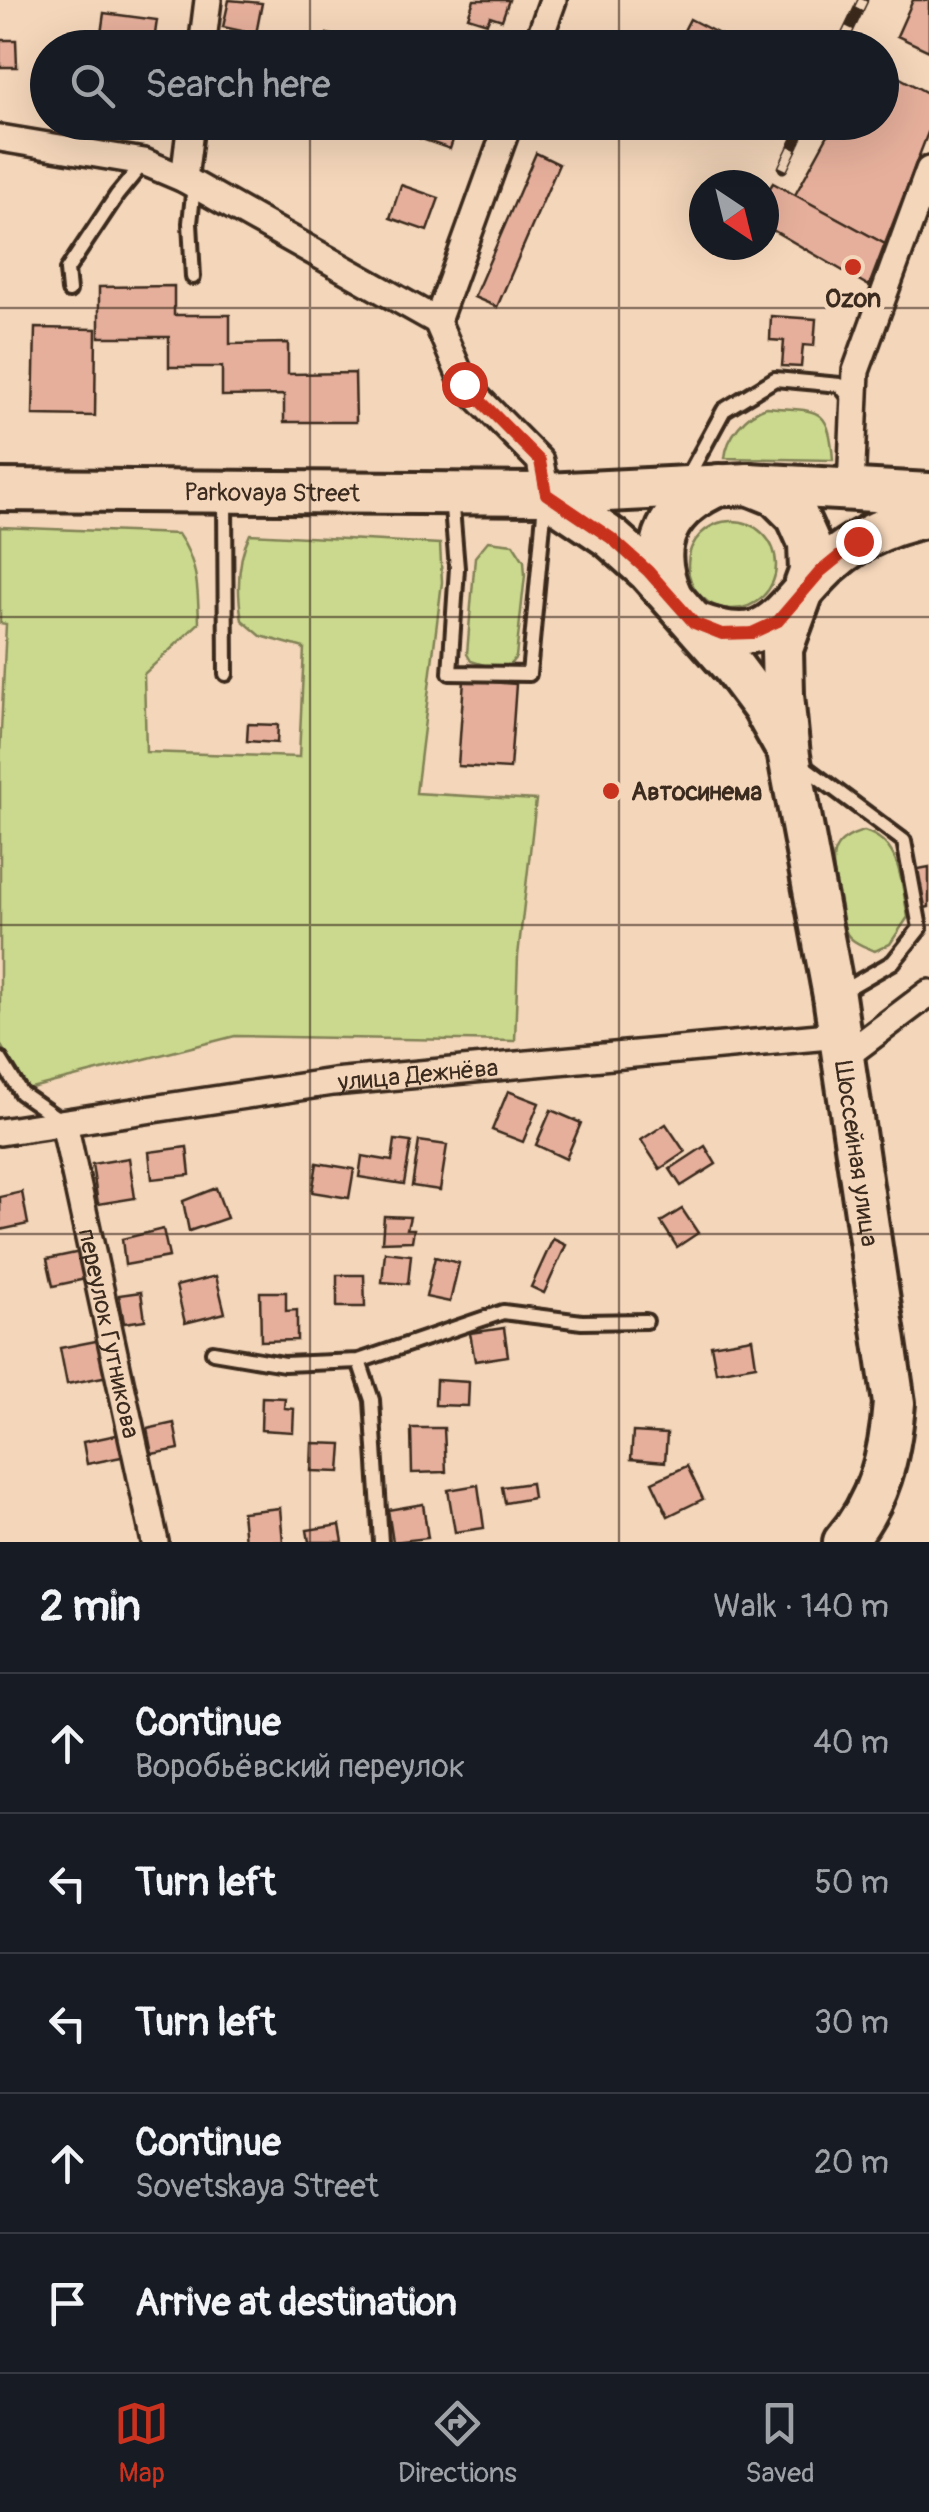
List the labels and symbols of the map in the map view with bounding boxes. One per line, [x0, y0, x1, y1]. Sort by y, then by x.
north arrow [689, 170, 779, 260]
marker: Ozon [842, 256, 864, 278]
place label: Ozon [825, 284, 881, 315]
route start [442, 362, 488, 408]
street label: Parkovaya Street [184, 477, 361, 510]
route end [836, 519, 882, 565]
place label: Автосинема [631, 777, 763, 808]
marker: Автосинема [600, 780, 622, 802]
street label: улица Дежнёва [335, 1053, 500, 1099]
street label: Шоссейная улица [827, 1059, 885, 1249]
street label: переулок Гутникова [70, 1226, 146, 1441]

